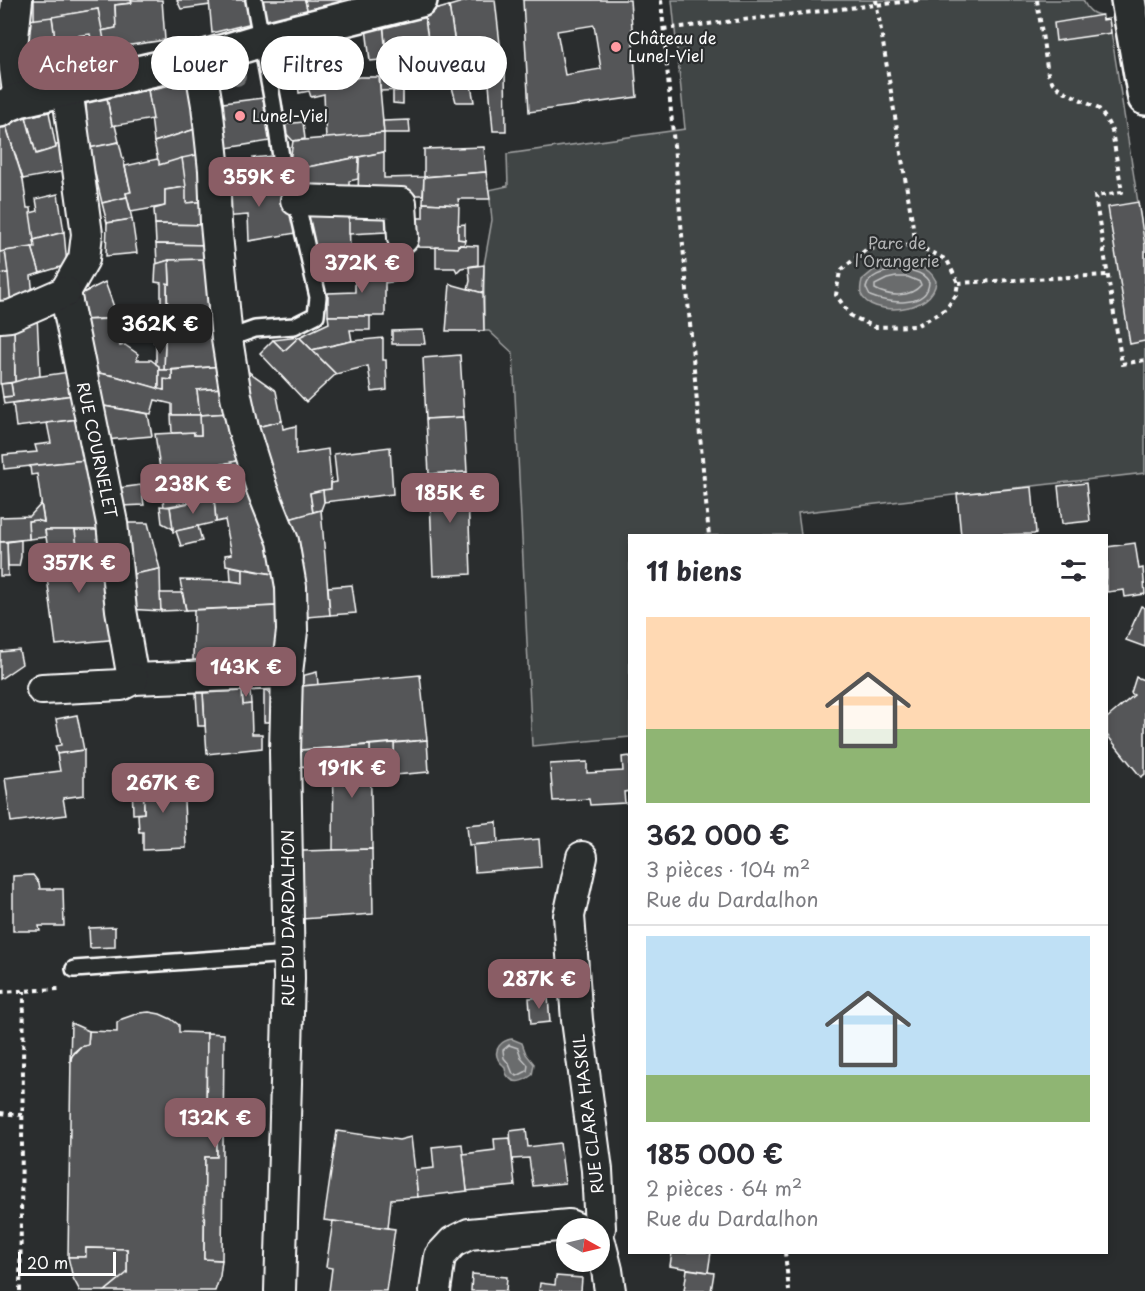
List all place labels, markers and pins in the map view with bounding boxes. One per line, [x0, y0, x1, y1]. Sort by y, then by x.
place label: Château de Lunel-Viel [628, 25, 717, 67]
marker: Château de Lunel-Viel [609, 40, 623, 54]
place label: Lunel-Viel [252, 103, 328, 127]
marker: Lunel-Viel [233, 109, 247, 123]
pin: 359K € [210, 157, 308, 208]
pin: 372K € [313, 243, 411, 294]
pin: 362K € [111, 304, 209, 355]
pin: 238K € [144, 464, 242, 515]
pin: 185K € [401, 473, 499, 524]
pin: 357K € [30, 543, 128, 594]
pin: 143K € [197, 647, 295, 698]
pin: 191K € [303, 748, 401, 799]
pin: 267K € [114, 763, 212, 814]
pin: 287K € [490, 959, 588, 1010]
pin: 132K € [166, 1098, 264, 1149]

